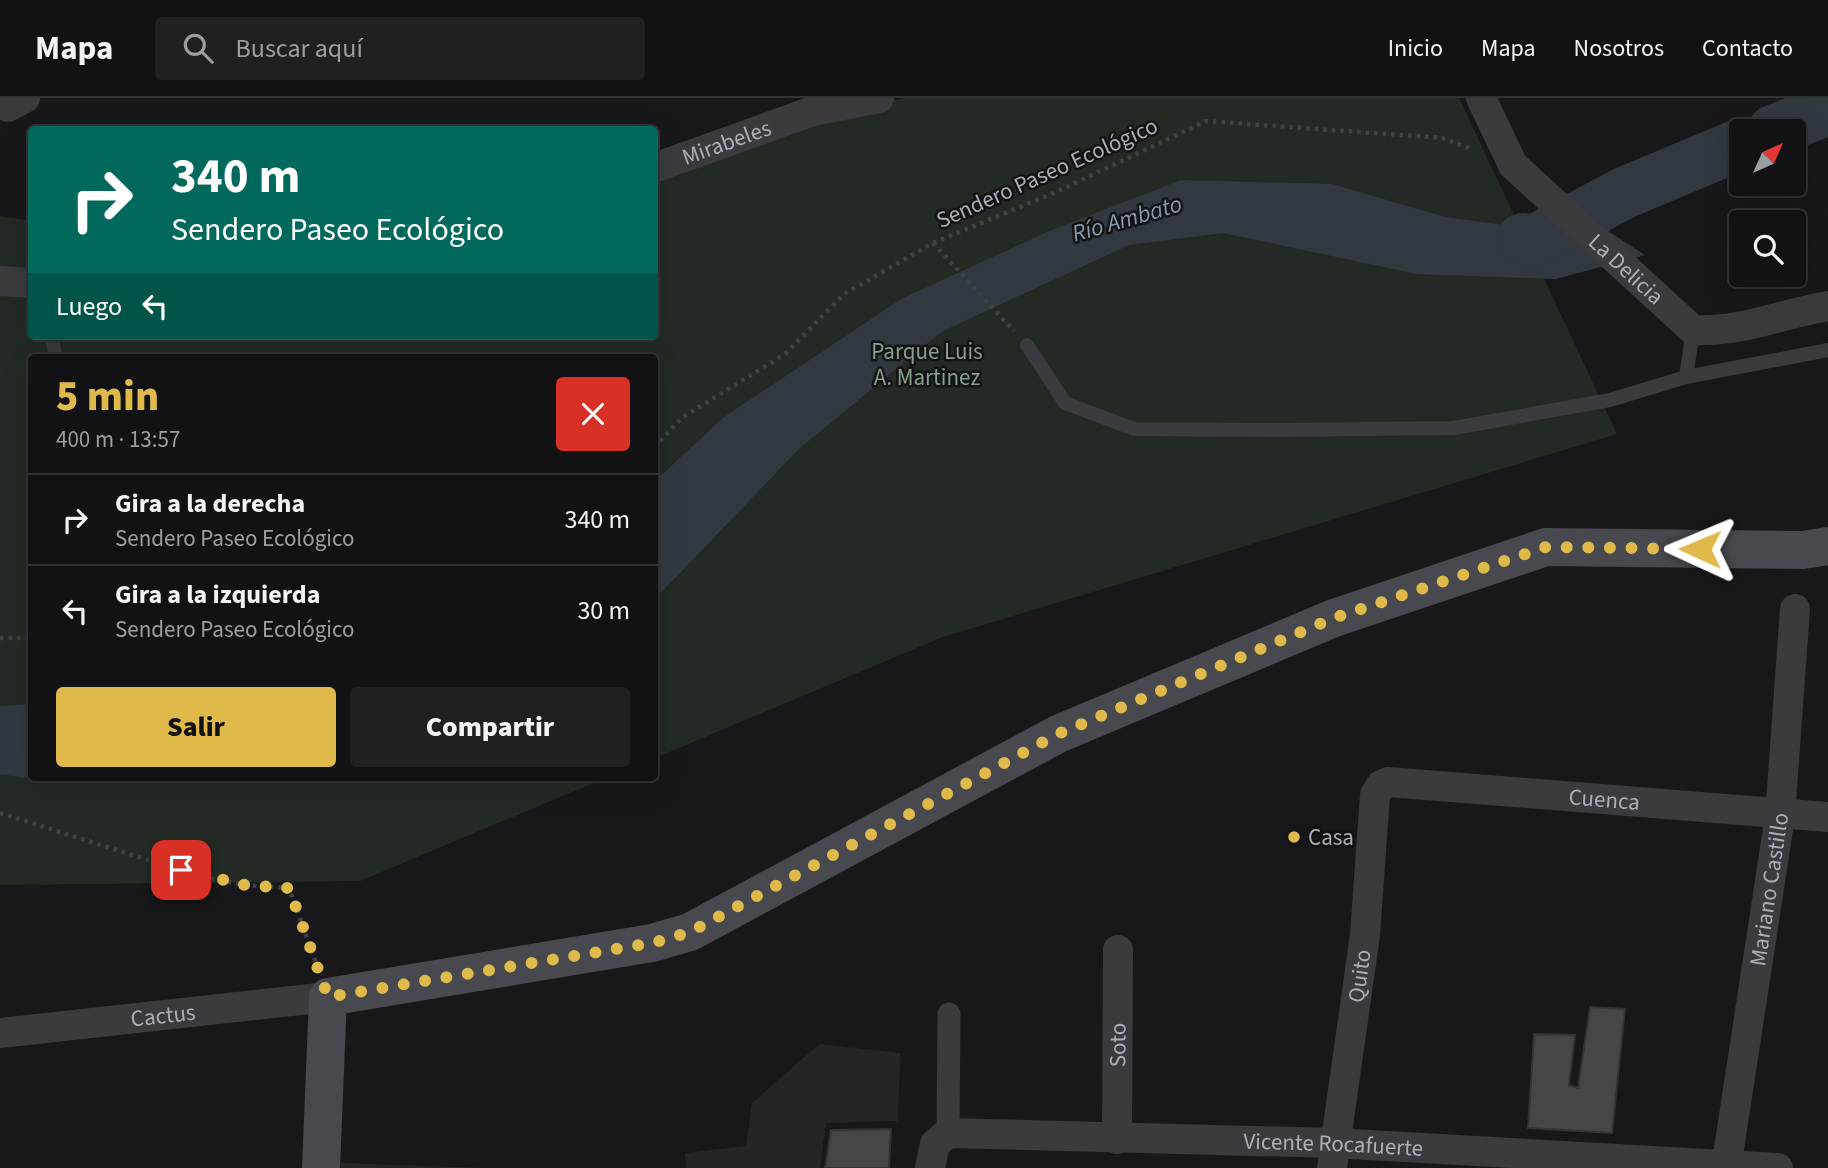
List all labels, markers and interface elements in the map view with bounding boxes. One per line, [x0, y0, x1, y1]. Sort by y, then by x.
search box [155, 17, 645, 80]
text: Mapa [35, 25, 113, 72]
icon: search [179, 29, 217, 67]
text: Buscar aquí [235, 30, 363, 67]
text: Inicio [1388, 31, 1443, 66]
text: Mapa [1481, 31, 1536, 66]
text: Nosotros [1574, 31, 1664, 66]
text: Contacto [1702, 31, 1793, 66]
street label: Sendero Paseo Ecológico [931, 109, 1163, 237]
street label: Mirabeles [677, 111, 776, 173]
north arrow [1729, 119, 1806, 196]
map controls [1729, 119, 1806, 287]
text: 340 m [171, 142, 300, 212]
icon: right [56, 154, 147, 245]
water label: Río Ambato [1068, 187, 1186, 251]
text: Sendero Paseo Ecológico [171, 207, 504, 253]
button: search [1729, 210, 1806, 287]
street label: La Delicia [1581, 226, 1671, 312]
icon: left [136, 287, 174, 325]
text: Luego [56, 288, 122, 325]
park label: Parque Luis A. Martinez [871, 335, 983, 394]
text: 5 min [56, 367, 159, 427]
button: close [556, 377, 630, 451]
text: 400 m · 13:57 [56, 423, 180, 456]
text: Gira a la derecha [115, 485, 305, 522]
icon: right [56, 501, 94, 539]
text: 340 m [564, 501, 630, 538]
position arrow [1663, 512, 1737, 586]
text: Sendero Paseo Ecológico [115, 522, 354, 555]
text: Gira a la izquierda [115, 576, 320, 613]
icon: left [56, 592, 94, 630]
text: 30 m [577, 592, 630, 629]
text: Sendero Paseo Ecológico [115, 613, 354, 646]
button: Salir [56, 687, 336, 767]
button: Compartir [350, 687, 630, 767]
street label: Cuenca [1568, 780, 1641, 818]
street label: Mariano Castillo [1741, 810, 1797, 968]
place label: Casa [1308, 821, 1354, 854]
marker: Casa [1286, 829, 1302, 845]
pin [151, 840, 211, 900]
icon: arrive [162, 851, 200, 889]
street label: Quito [1339, 947, 1379, 1005]
street label: Cactus [129, 995, 197, 1035]
street label: Soto [1101, 1023, 1134, 1067]
street label: Vicente Rocafuerte [1243, 1124, 1424, 1164]

